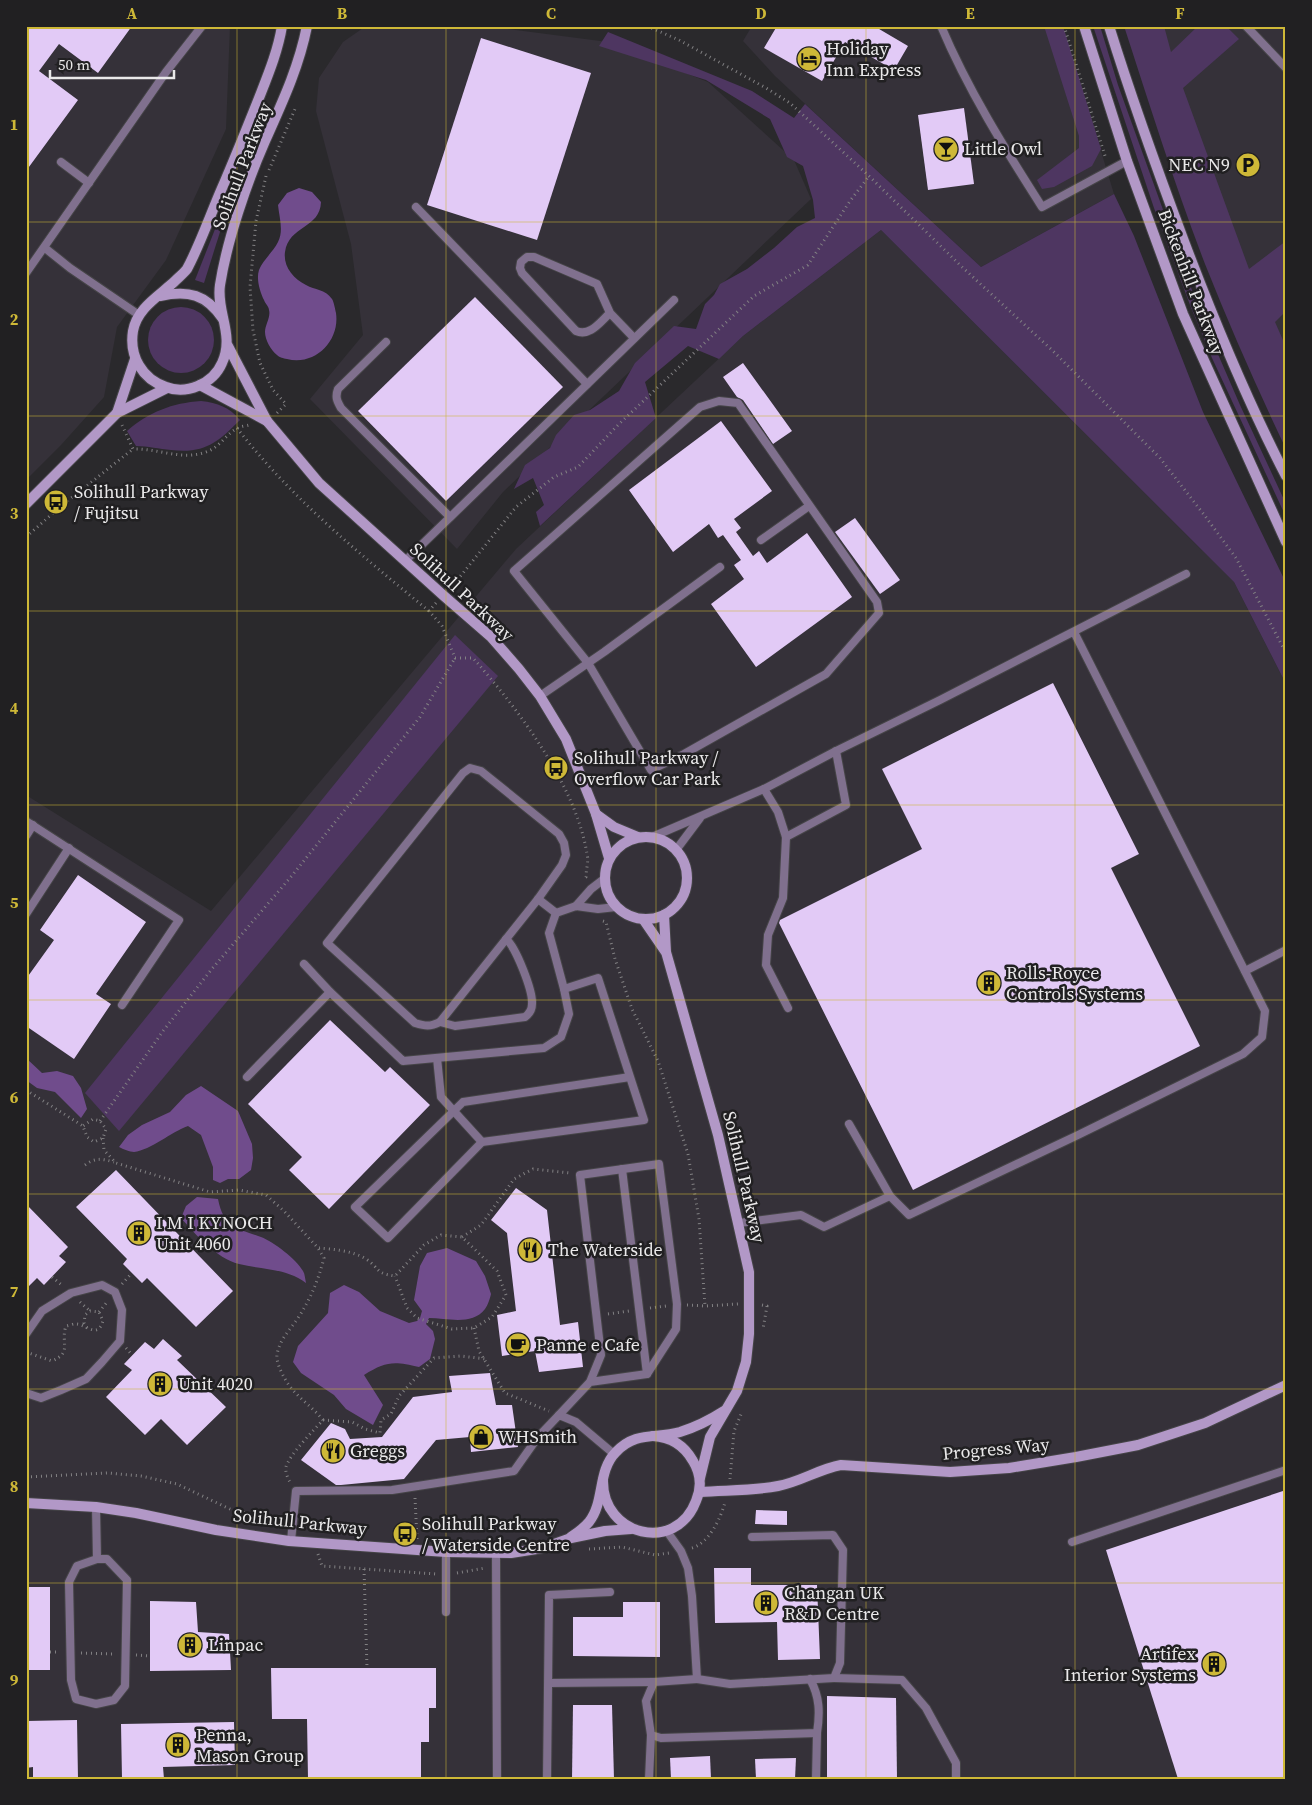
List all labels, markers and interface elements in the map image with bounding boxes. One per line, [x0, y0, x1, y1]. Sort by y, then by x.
text: A [127, 2, 138, 24]
text: B [337, 2, 348, 24]
text: C [546, 2, 556, 24]
text: D [755, 2, 767, 24]
text: E [965, 2, 975, 24]
text: F [1175, 2, 1185, 24]
place label: Holiday Inn Express [826, 36, 922, 82]
hotel icon: Holiday Inn Express [796, 46, 822, 72]
scale bar [50, 48, 174, 80]
text: 50 m [58, 54, 90, 75]
street label: Solihull Parkway [206, 98, 278, 233]
text: 1 [10, 113, 18, 135]
bar icon: Little Owl [933, 136, 959, 162]
place label: Little Owl [964, 136, 1042, 161]
place label: NEC N9 [1168, 152, 1230, 177]
parking icon: NEC N9 [1235, 152, 1261, 178]
street label: Bickenhill Parkway [1152, 205, 1231, 359]
text: 2 [10, 308, 19, 330]
place label: Solihull Parkway / Fujitsu [74, 479, 209, 525]
bus stop icon: Solihull Parkway / Fujitsu [43, 489, 69, 515]
text: 3 [10, 502, 19, 524]
street label: Solihull Parkway [405, 537, 521, 647]
text: 4 [10, 697, 19, 719]
place label: Solihull Parkway / Overflow Car Park [574, 745, 720, 791]
bus stop icon: Solihull Parkway / Overflow Car Park [543, 755, 569, 781]
text: 5 [10, 891, 19, 913]
place label: Rolls-Royce Controls Systems [1006, 960, 1143, 1006]
building icon: Rolls-Royce Controls Systems [976, 970, 1002, 996]
text: 6 [10, 1086, 19, 1108]
street label: Solihull Parkway [717, 1109, 772, 1246]
place label: I M I KYNOCH Unit 4060 [156, 1210, 273, 1256]
building icon: I M I KYNOCH Unit 4060 [126, 1220, 152, 1246]
restaurant icon: The Waterside [517, 1237, 543, 1263]
place label: The Waterside [548, 1237, 663, 1262]
text: 7 [10, 1280, 19, 1302]
cafe icon: Panne e Cafe [505, 1332, 531, 1358]
place label: Panne e Cafe [536, 1332, 640, 1357]
building icon: Unit 4020 [147, 1371, 173, 1397]
place label: Unit 4020 [178, 1371, 253, 1396]
shop icon: WHSmith [468, 1424, 494, 1450]
place label: WHSmith [498, 1424, 577, 1449]
street label: Progress Way [941, 1431, 1051, 1466]
restaurant icon: Greggs [320, 1438, 346, 1464]
place label: Greggs [350, 1438, 405, 1463]
text: 8 [10, 1475, 18, 1497]
street label: Solihull Parkway [232, 1502, 369, 1541]
place label: Solihull Parkway / Waterside Centre [422, 1511, 570, 1557]
bus stop icon: Solihull Parkway / Waterside Centre [392, 1521, 418, 1547]
place label: Changan UK R&D Centre [784, 1580, 884, 1626]
building icon: Changan UK R&D Centre [753, 1590, 779, 1616]
building icon: Linpac [177, 1632, 203, 1658]
place label: Linpac [208, 1632, 263, 1657]
place label: Artifex Interior Systems [1064, 1641, 1197, 1687]
building icon: Artifex Interior Systems [1201, 1651, 1227, 1677]
text: 9 [10, 1669, 19, 1691]
place label: Penna, Mason Group [196, 1722, 304, 1768]
building icon: Penna, Mason Group [165, 1732, 191, 1758]

